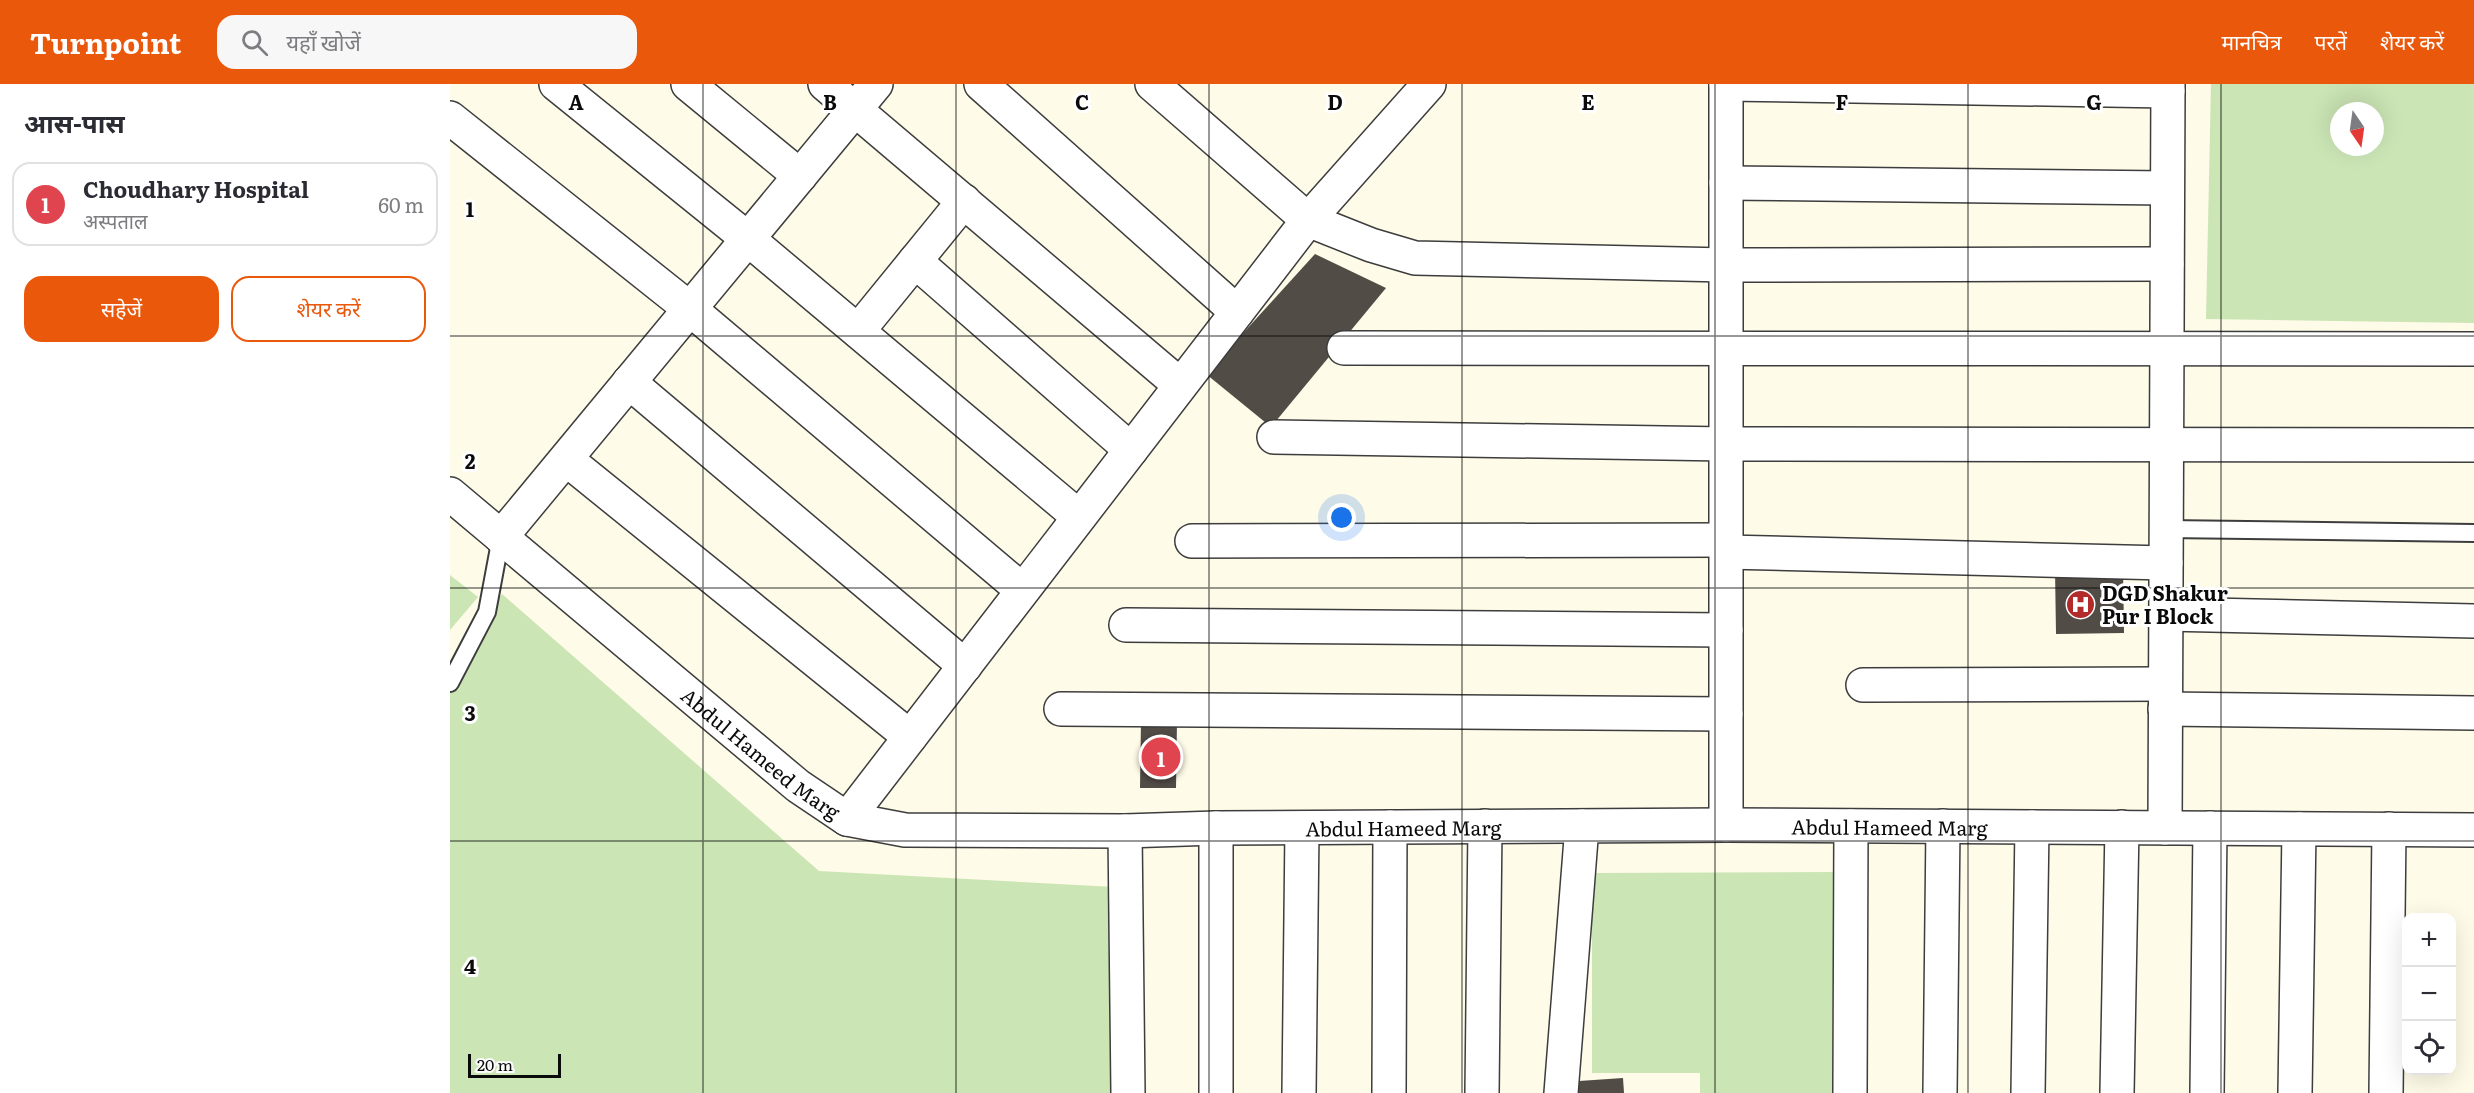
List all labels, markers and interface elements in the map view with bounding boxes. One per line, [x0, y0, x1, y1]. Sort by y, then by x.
search box [217, 15, 637, 69]
text: Turnpoint [30, 21, 181, 63]
text: यहाँ खोजें [286, 25, 361, 58]
text: मानचित्र [2222, 25, 2282, 56]
text: परतें [2315, 25, 2347, 56]
text: शेयर करें [2380, 25, 2444, 56]
icon: search [238, 26, 271, 59]
text: A [568, 86, 584, 116]
text: B [823, 86, 837, 116]
text: C [1075, 86, 1089, 116]
text: D [1327, 86, 1343, 116]
text: E [1581, 86, 1595, 116]
text: F [1836, 86, 1849, 116]
text: G [2086, 86, 2102, 116]
text: आस-पास [24, 102, 125, 141]
north arrow [2330, 102, 2384, 156]
text: Choudhary Hospital [83, 172, 309, 205]
text: 1 [41, 189, 50, 219]
text: 60 m [378, 189, 424, 219]
text: 1 [466, 193, 474, 223]
text: अस्पताल [83, 205, 148, 235]
button: सहेजें [24, 276, 219, 342]
button: शेयर करें [231, 276, 426, 342]
text: 2 [465, 445, 476, 475]
your location [1327, 503, 1356, 532]
place label: DGD Shakur Pur I Block [2102, 577, 2228, 630]
hospital icon: DGD Shakur Pur I Block [2065, 588, 2097, 620]
street label: Abdul Hameed Marg [675, 680, 848, 826]
text: 3 [464, 697, 476, 727]
pin: 1 [1142, 734, 1180, 780]
street label: Abdul Hameed Marg [1791, 810, 1989, 842]
street label: Abdul Hameed Marg [1305, 811, 1503, 842]
map controls [2402, 913, 2456, 1075]
button: + [2402, 913, 2456, 967]
text: 4 [464, 950, 476, 980]
button: − [2402, 967, 2456, 1021]
button: locate [2402, 1021, 2456, 1075]
scale bar [468, 1051, 561, 1078]
text: 20 m [477, 1052, 513, 1076]

